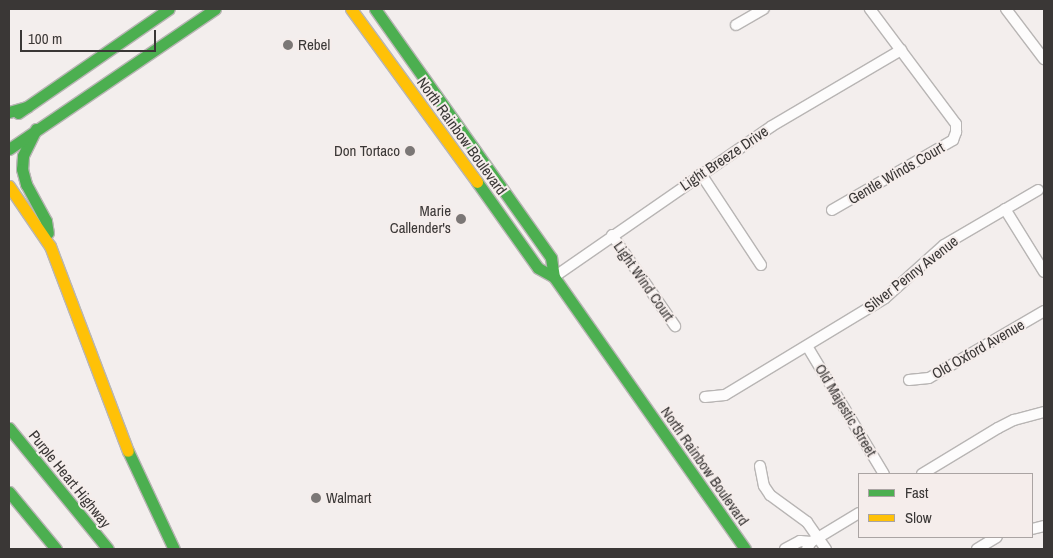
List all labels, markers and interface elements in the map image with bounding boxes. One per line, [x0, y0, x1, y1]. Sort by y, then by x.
scale bar [22, 20, 159, 52]
text: 100 m [28, 28, 62, 49]
place label: Rebel [298, 36, 330, 54]
marker: Rebel [282, 39, 294, 51]
street label: North Rainbow Boulevard [413, 74, 511, 198]
street label: Light Breeze Drive [676, 122, 772, 194]
street label: Gentle Winds Court [845, 138, 947, 208]
place label: Don Tortaco [334, 142, 400, 160]
marker: Don Tortaco [404, 145, 416, 157]
place label: Marie Callender's [390, 201, 451, 236]
marker: Marie Callender's [455, 213, 467, 225]
street label: Silver Penny Avenue [860, 232, 962, 316]
street label: Light Wind Court [610, 238, 678, 324]
street label: Old Oxford Avenue [928, 315, 1028, 383]
street label: Old Majestic Street [811, 361, 881, 459]
street label: North Rainbow Boulevard [657, 403, 753, 529]
street label: Purple Heart Highway [25, 427, 115, 531]
legend [858, 473, 1033, 538]
text: Fast [905, 482, 928, 503]
place label: Walmart [326, 489, 371, 507]
marker: Walmart [310, 492, 322, 504]
text: Slow [905, 507, 932, 528]

